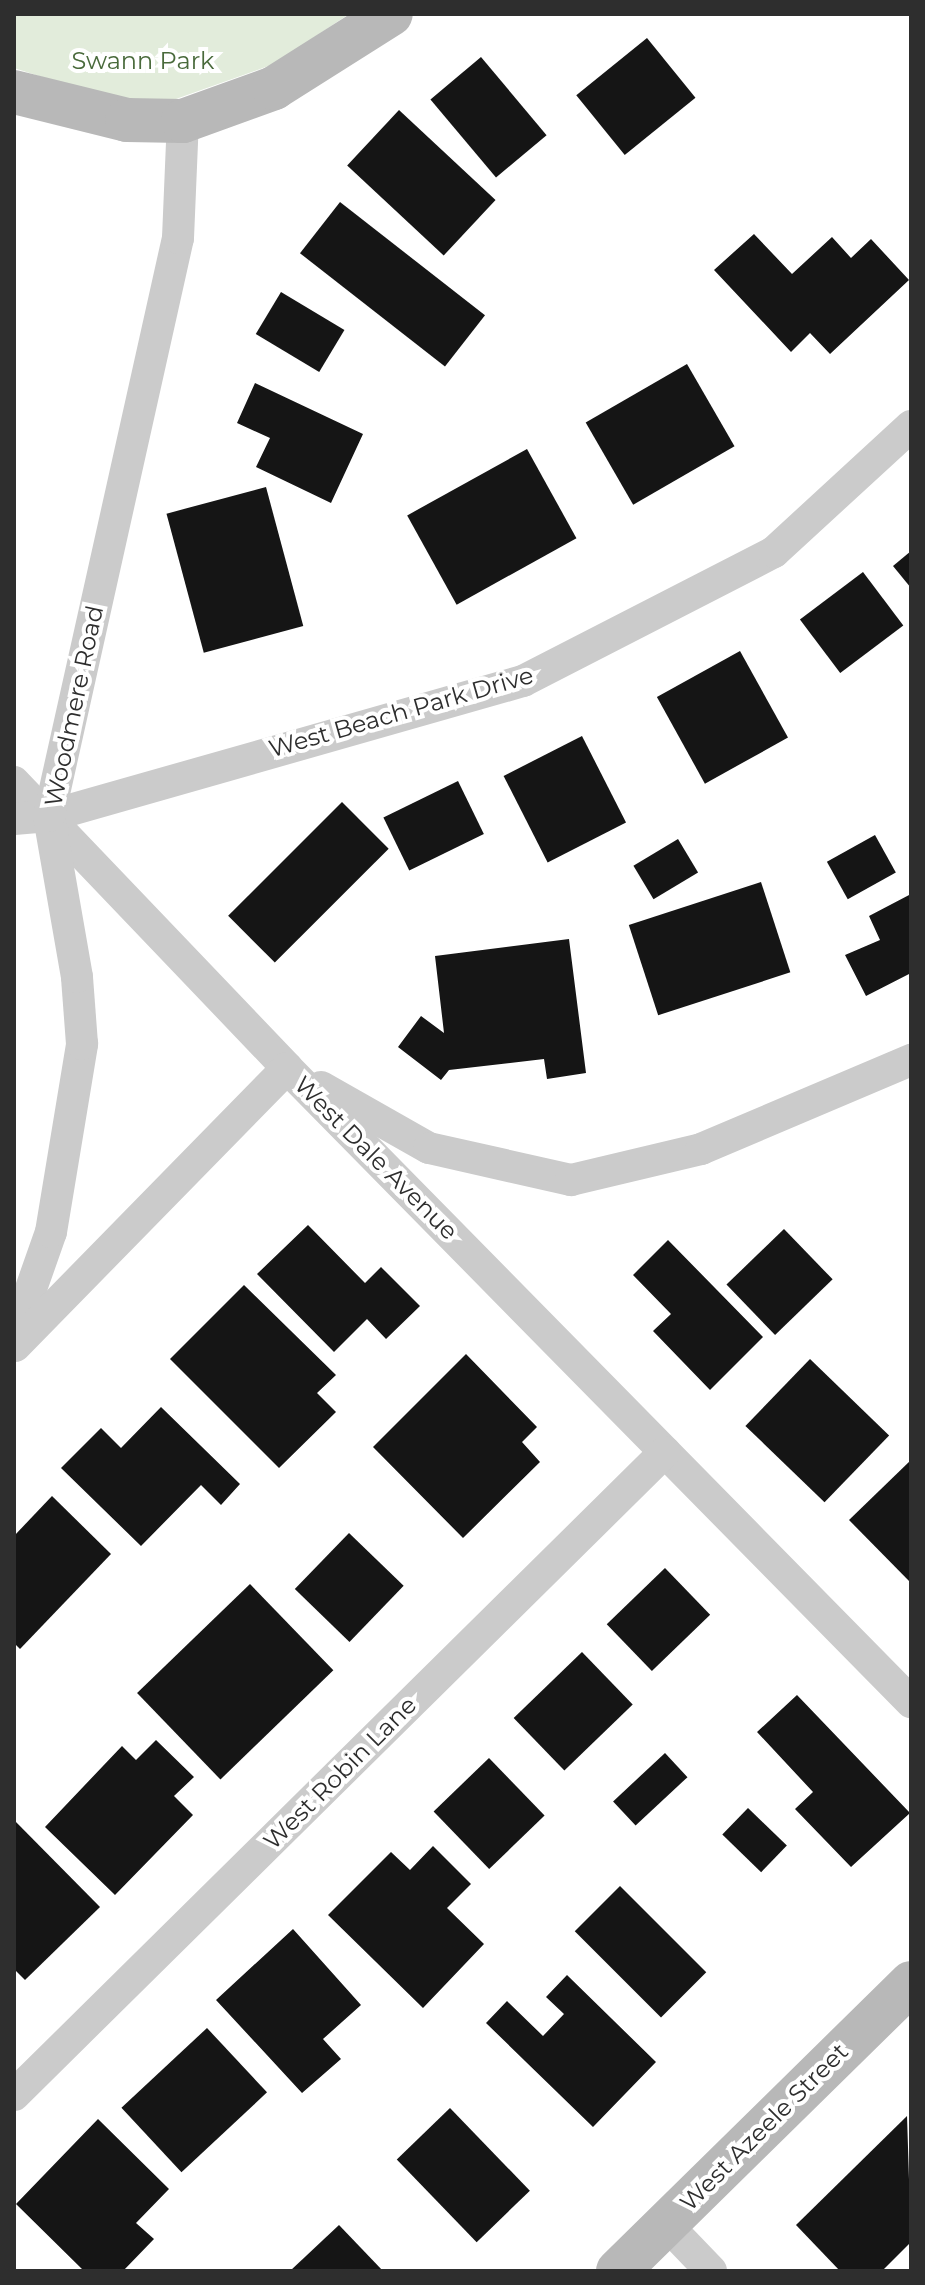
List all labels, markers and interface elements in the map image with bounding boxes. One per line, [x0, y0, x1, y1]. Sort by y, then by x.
park label: Swann Park [72, 47, 214, 75]
street label: Woodmere Road [39, 603, 109, 809]
street label: West Beach Park Drive [265, 660, 537, 764]
street label: West Dale Avenue [288, 1070, 464, 1246]
street label: West Robin Lane [258, 1691, 422, 1855]
street label: West Azeele Street [674, 2037, 854, 2217]

